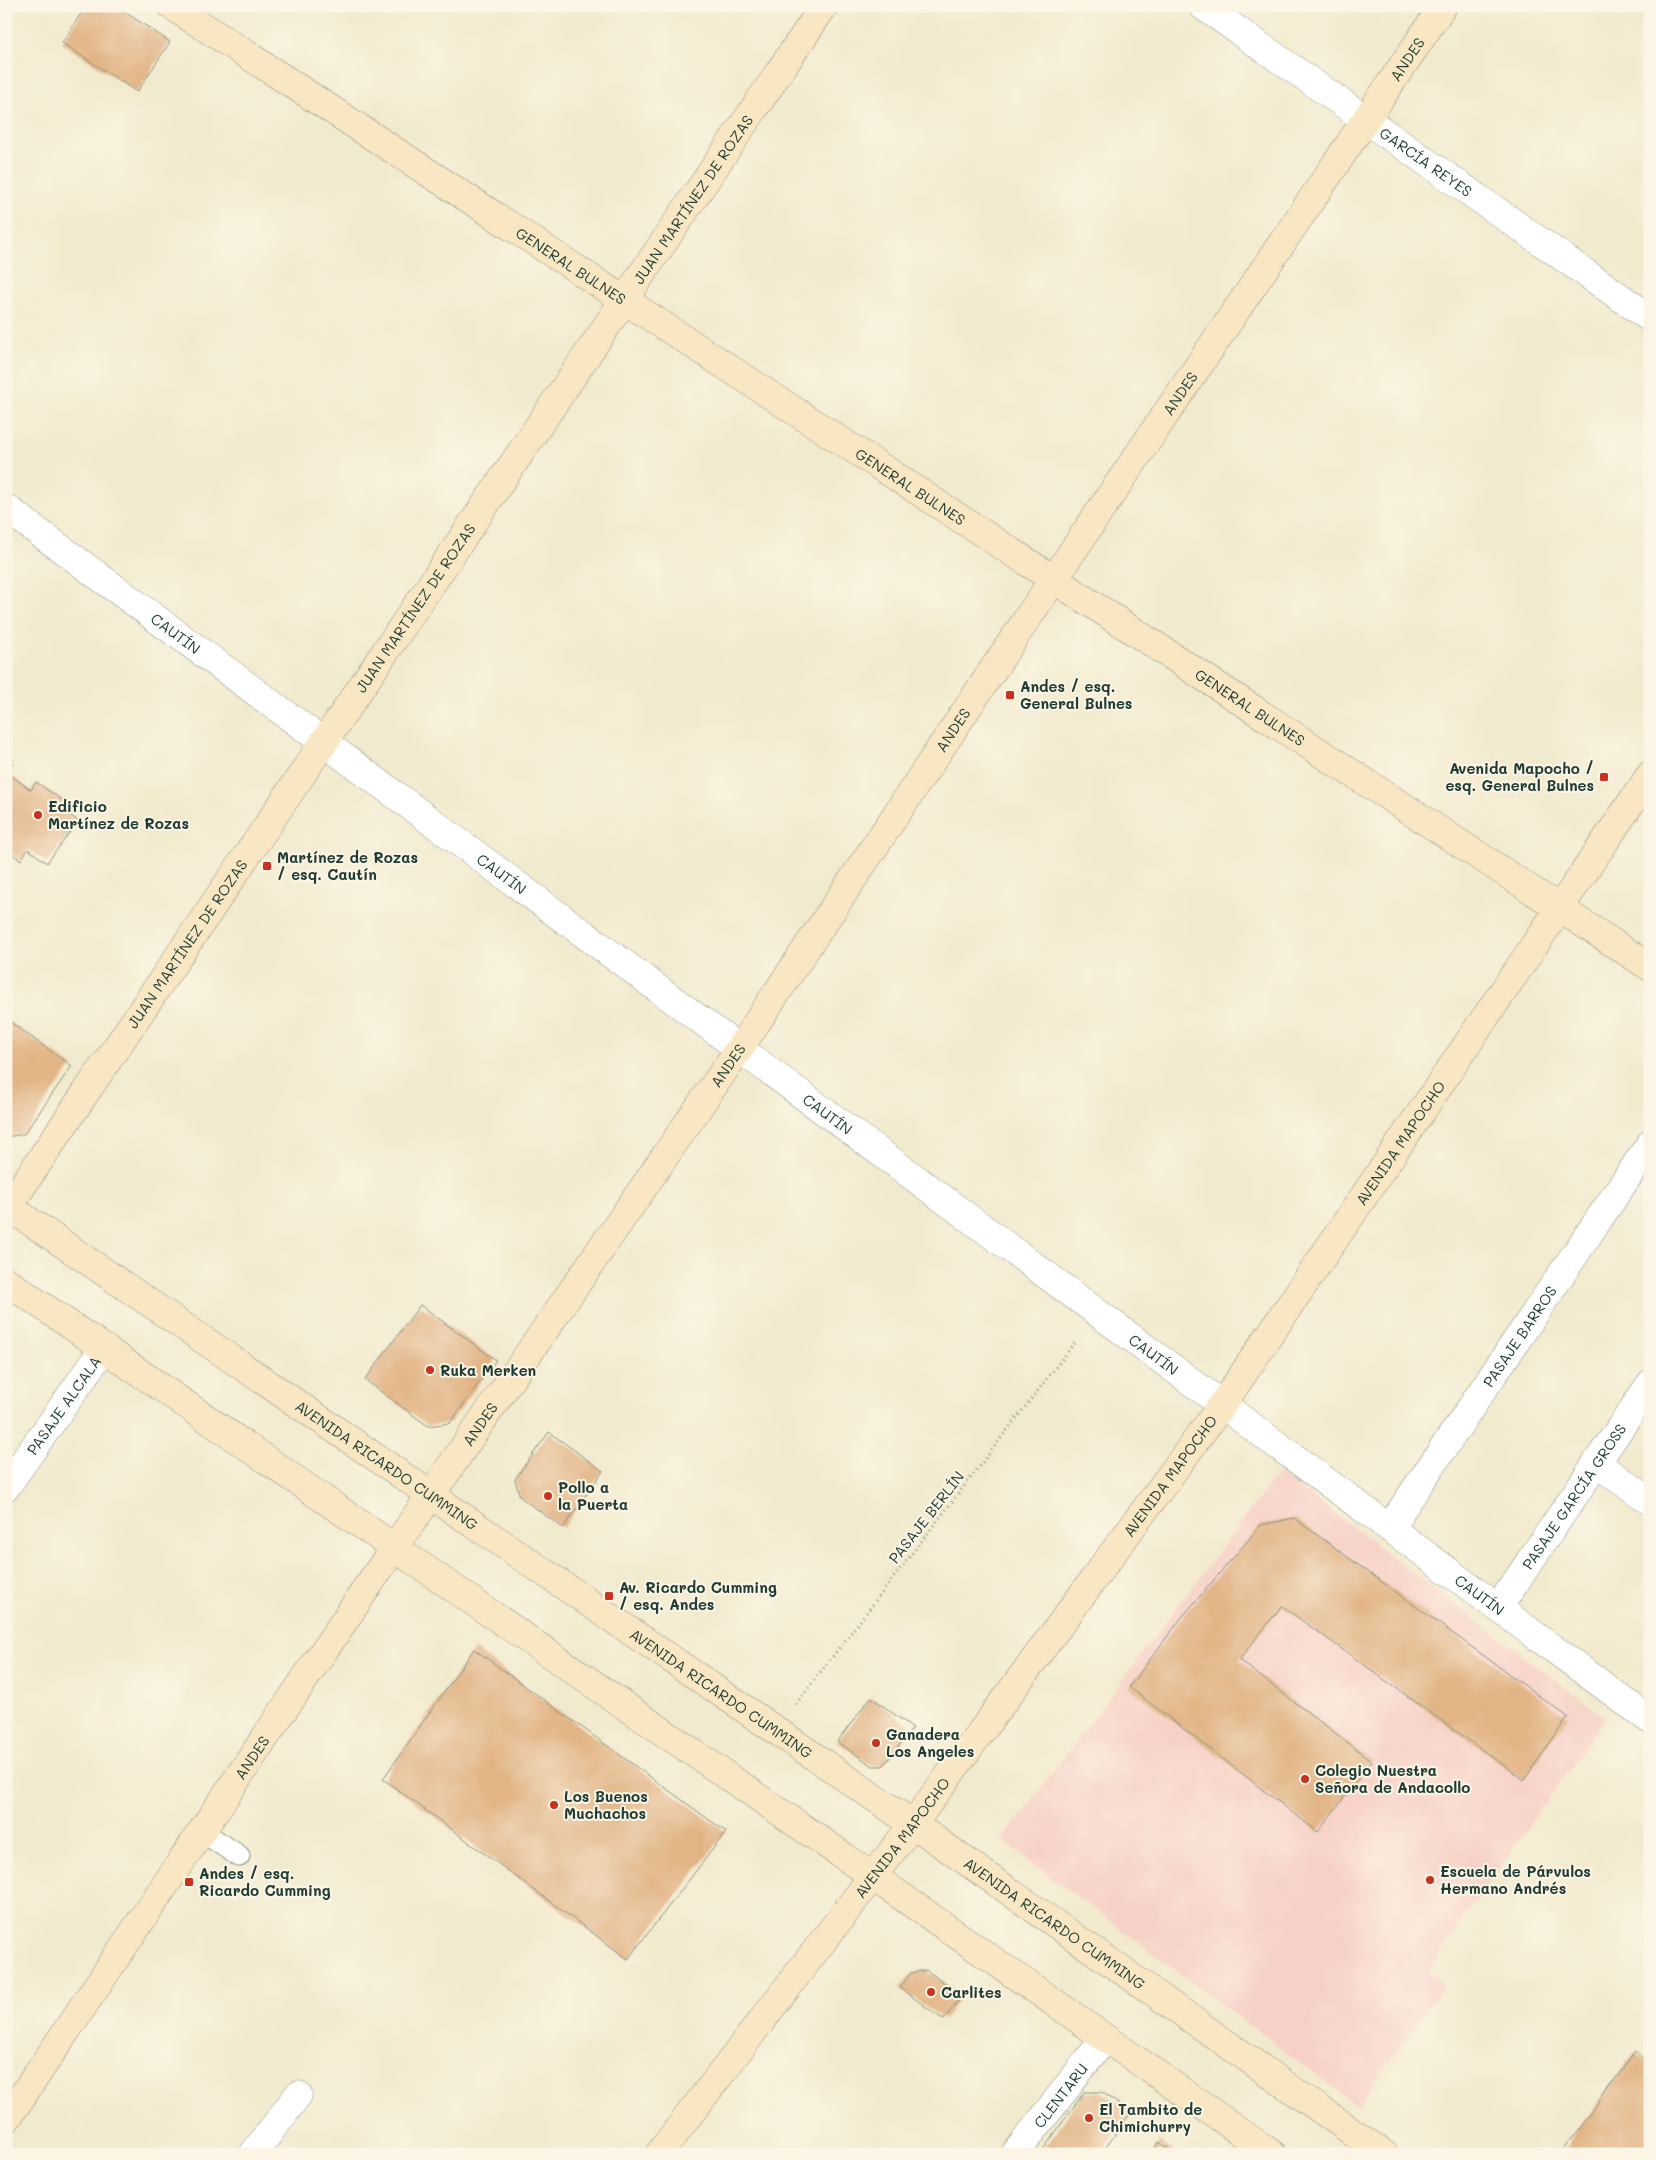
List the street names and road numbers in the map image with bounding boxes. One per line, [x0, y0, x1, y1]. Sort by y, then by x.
street label: ANDES [1385, 33, 1429, 85]
street label: JUAN MARTÍNEZ DE ROZAS [628, 111, 757, 288]
street label: GARCÍA REYES [1376, 122, 1476, 201]
street label: GENERAL BULNES [512, 222, 630, 309]
street label: ANDES [1158, 367, 1202, 419]
street label: GENERAL BULNES [852, 443, 970, 529]
street label: JUAN MARTÍNEZ DE ROZAS [351, 519, 480, 696]
street label: CAUTÍN [147, 608, 205, 658]
street label: GENERAL BULNES [1191, 664, 1309, 750]
street label: ANDES [931, 704, 975, 756]
street label: CAUTÍN [473, 849, 531, 899]
street label: JUAN MARTÍNEZ DE ROZAS [122, 855, 252, 1032]
street label: ANDES [706, 1040, 750, 1091]
street label: AVENIDA MAPOCHO [1351, 1077, 1450, 1209]
street label: CAUTÍN [799, 1089, 857, 1139]
street label: PASAJE BARROS [1478, 1282, 1561, 1391]
street label: CAUTÍN [1125, 1329, 1183, 1379]
street label: PASAJE ALCALA [22, 1352, 105, 1459]
street label: AVENIDA RICARDO CUMMING [292, 1395, 482, 1534]
street label: ANDES [458, 1398, 502, 1450]
street label: AVENIDA MAPOCHO [1118, 1411, 1221, 1541]
street label: PASAJE GARCÍA GROSS [1517, 1419, 1630, 1573]
street label: PASAJE BERLÍN [884, 1467, 968, 1567]
street label: CAUTÍN [1451, 1570, 1509, 1620]
street label: AVENIDA RICARDO CUMMING [626, 1624, 817, 1763]
street label: ANDES [230, 1732, 274, 1783]
street label: AVENIDA MAPOCHO [850, 1773, 954, 1902]
street label: AVENIDA RICARDO CUMMING [960, 1853, 1149, 1994]
street label: CLENTARU [1029, 2059, 1092, 2132]

